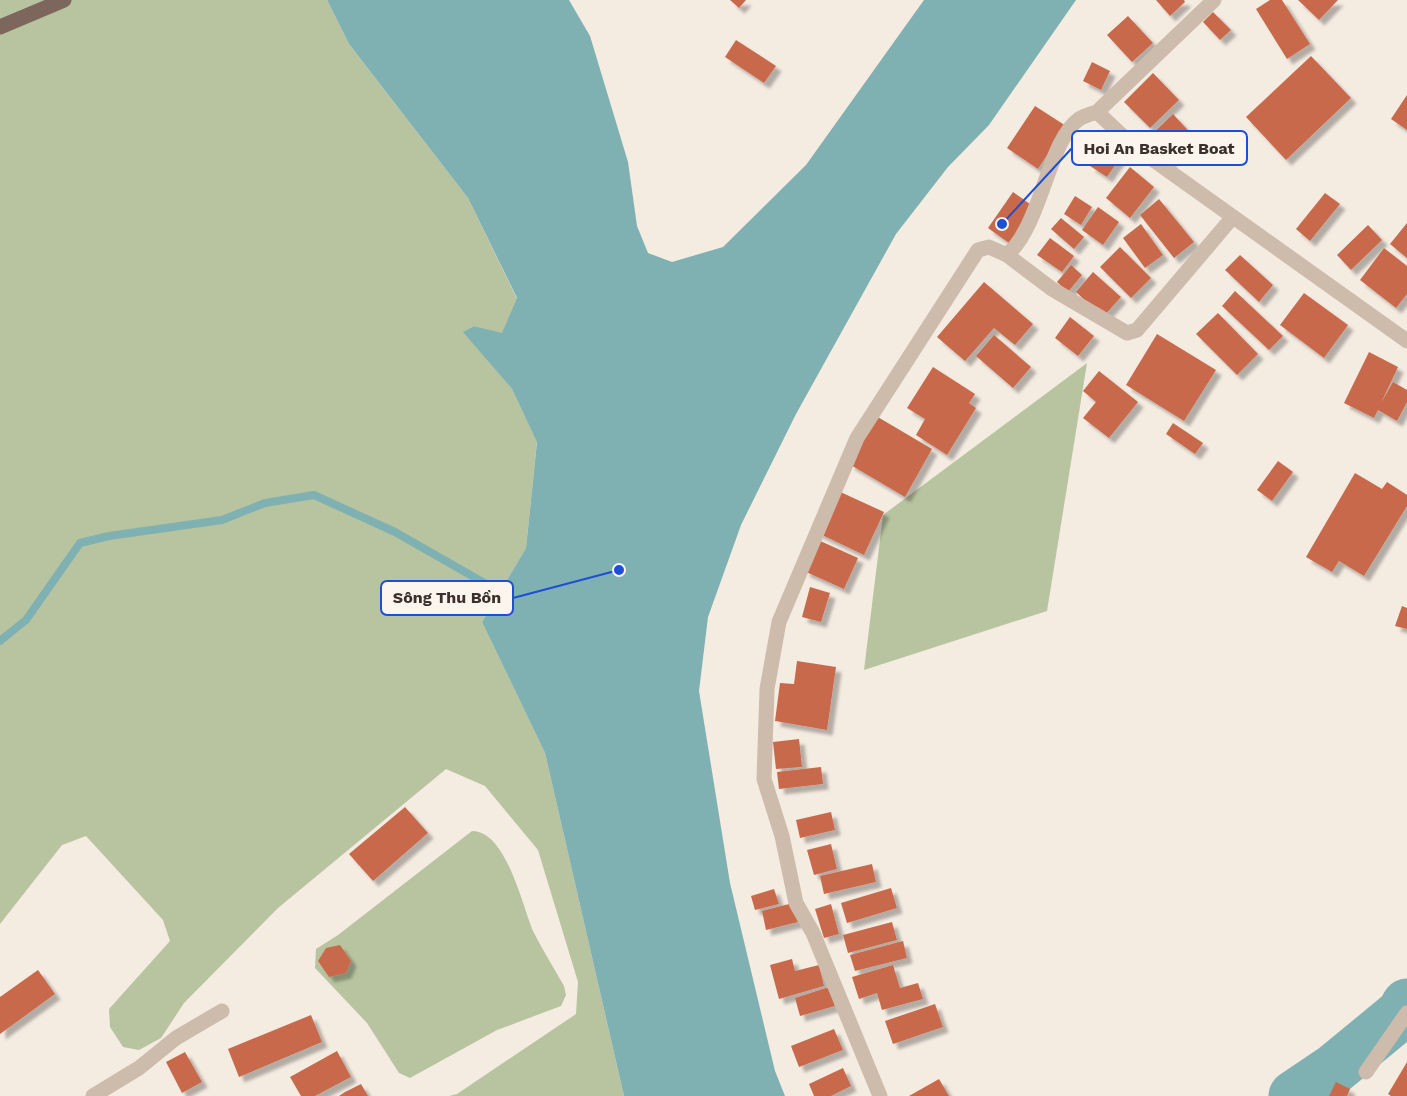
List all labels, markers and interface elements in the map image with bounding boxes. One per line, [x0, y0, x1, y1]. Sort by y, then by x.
callout: Hoi An Basket Boat [1072, 131, 1247, 165]
text: Hoi An Basket Boat [1084, 139, 1235, 158]
callout: Sông Thu Bồn [381, 581, 513, 615]
text: Sông Thu Bồn [393, 588, 501, 607]

